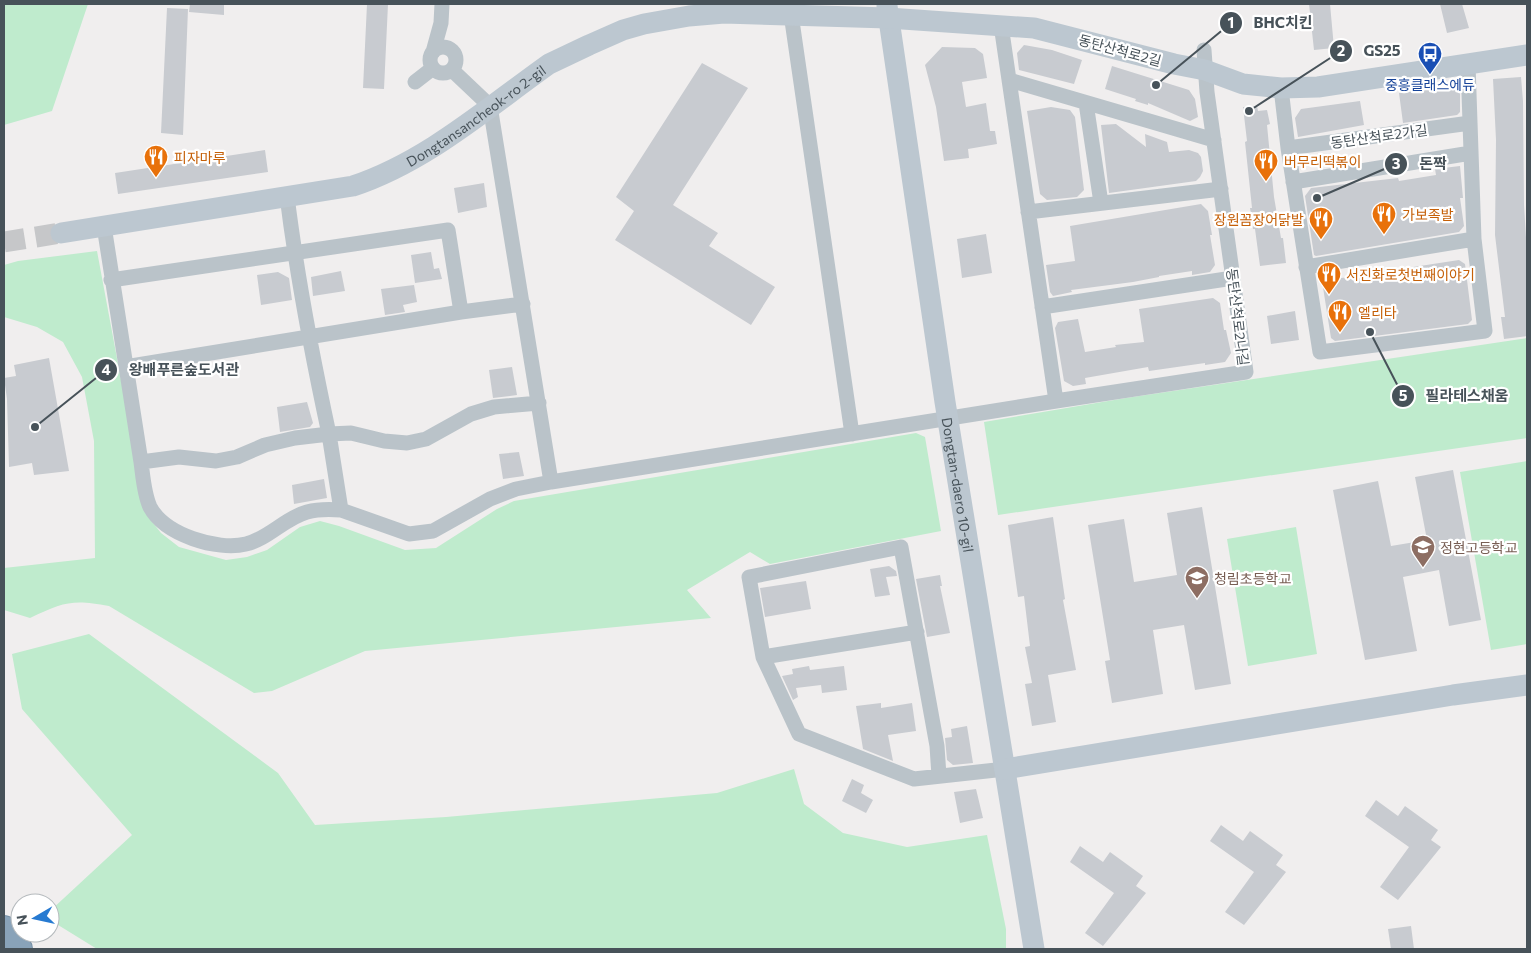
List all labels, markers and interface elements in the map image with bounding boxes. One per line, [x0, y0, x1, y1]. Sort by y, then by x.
callout: BHC치킨 [1218, 8, 1322, 38]
text: 1 [1228, 13, 1234, 31]
text: BHC치킨 [1253, 13, 1313, 31]
street label: 동탄산척로2길 [1077, 31, 1163, 69]
callout: GS25 [1329, 36, 1411, 66]
text: 2 [1337, 41, 1345, 59]
text: GS25 [1363, 41, 1401, 59]
bus stop icon: 중흥클래스에듀 [1417, 41, 1443, 75]
street label: Dongtansancheok-ro 2-gil [403, 61, 549, 170]
place label: 중흥클래스에듀 [1385, 76, 1475, 93]
street label: 동탄산척로2가길 [1329, 121, 1429, 151]
restaurant icon: 피자마루 [143, 144, 169, 178]
restaurant icon: 버무리떡볶이 [1253, 148, 1279, 182]
place label: 피자마루 [174, 149, 226, 166]
callout: 돈짝 [1384, 149, 1457, 179]
place label: 버무리떡볶이 [1284, 153, 1361, 170]
text: 3 [1392, 154, 1401, 172]
text: 돈짝 [1419, 154, 1447, 172]
restaurant icon: 가보족발 [1371, 201, 1397, 235]
restaurant icon: 장원꼼장어닭발 [1308, 206, 1334, 240]
place label: 가보족발 [1402, 206, 1454, 223]
place label: 장원꼼장어닭발 [1214, 211, 1304, 228]
restaurant icon: 서진화로첫번째이야기 [1316, 261, 1342, 295]
place label: 서진화로첫번째이야기 [1346, 266, 1475, 283]
street label: 동탄산척로2나길 [1224, 267, 1252, 367]
restaurant icon: 엘리타 [1327, 299, 1353, 333]
place label: 엘리타 [1358, 304, 1397, 321]
callout: 왕배푸른숲도서관 [94, 355, 249, 385]
text: 4 [101, 360, 111, 378]
text: 왕배푸른숲도서관 [129, 360, 239, 378]
callout: 필라테스채움 [1390, 381, 1518, 411]
text: 5 [1399, 386, 1408, 404]
text: 필라테스채움 [1426, 386, 1509, 404]
street label: Dongtan-daero 10-gil [939, 416, 978, 553]
school or university icon: 정현고등학교 [1410, 534, 1436, 568]
place label: 정현고등학교 [1440, 539, 1517, 556]
school or university icon: 청림초등학교 [1184, 565, 1210, 599]
place label: 청림초등학교 [1214, 570, 1291, 587]
north arrow [10, 893, 60, 943]
text: N [12, 914, 31, 927]

